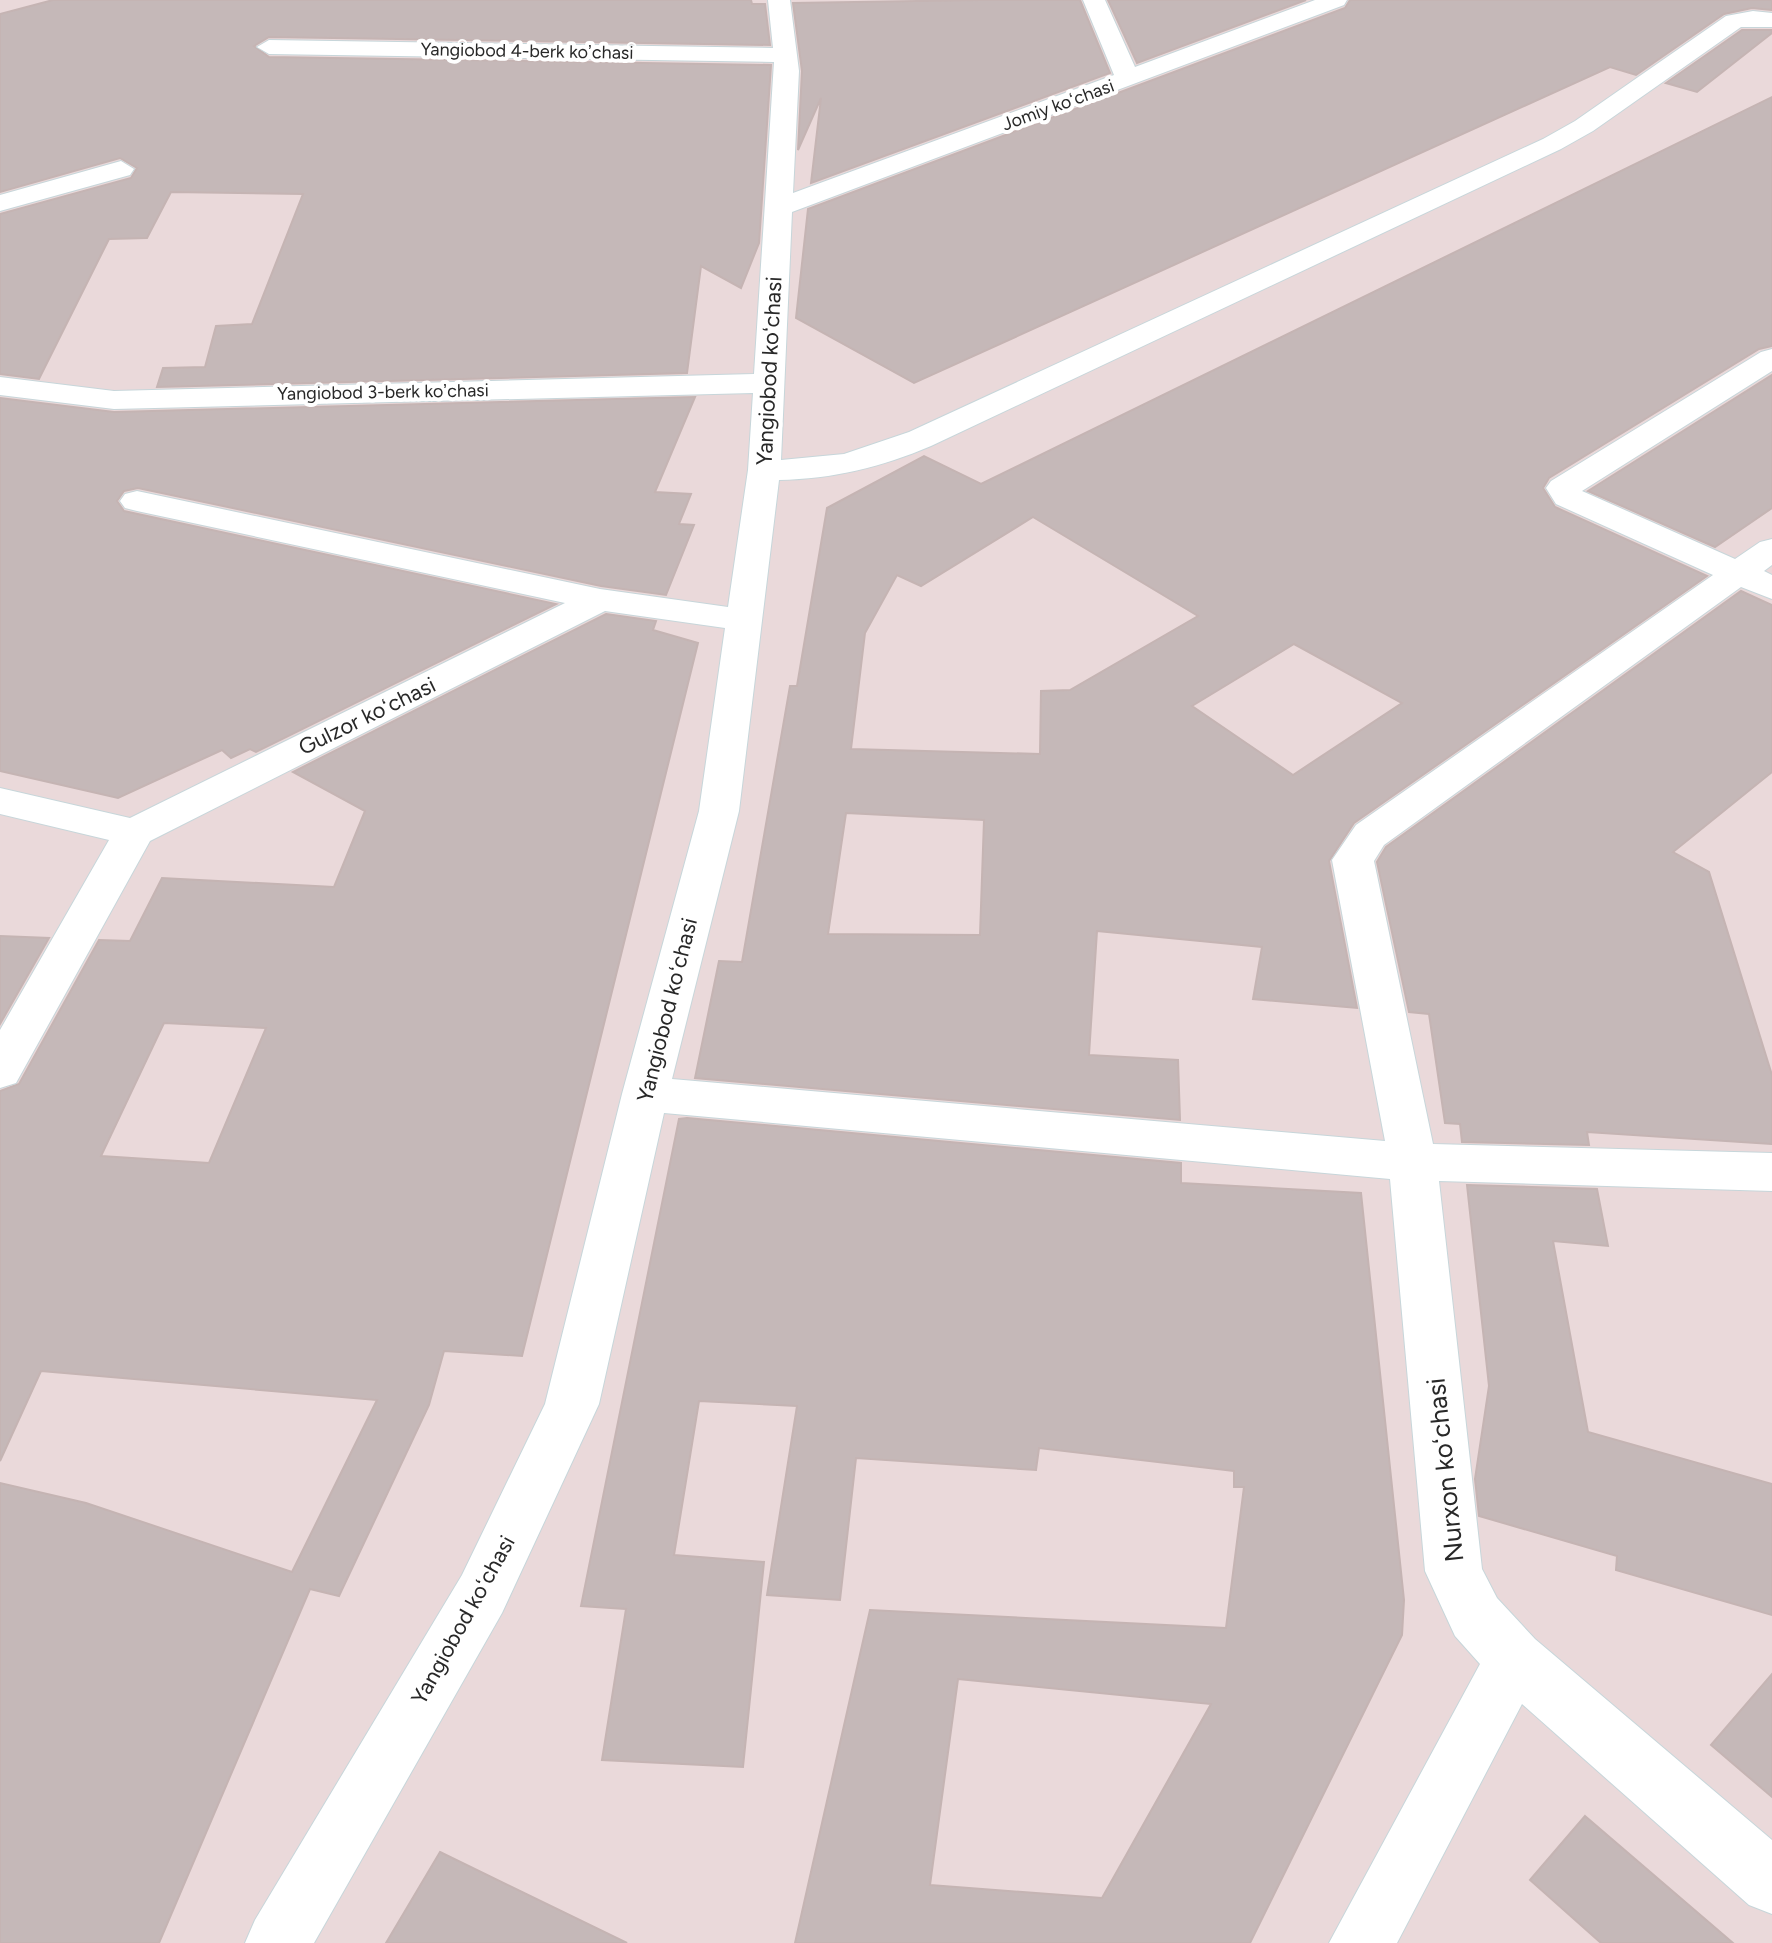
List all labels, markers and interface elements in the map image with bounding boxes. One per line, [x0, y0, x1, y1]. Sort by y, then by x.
street label: Yangiobod 4-berk koʼchasi [420, 38, 634, 64]
street label: Jomiy koʻchasi [999, 75, 1117, 135]
street label: Yangiobod koʻchasi [751, 276, 787, 466]
street label: Yangiobod 3-berk koʼchasi [277, 379, 489, 405]
street label: Gulzor koʻchasi [294, 671, 440, 761]
street label: Yangiobod koʻchasi [631, 915, 703, 1105]
street label: Nurxon koʻchasi [1419, 1376, 1471, 1564]
street label: Yangiobod koʻchasi [405, 1531, 521, 1709]

